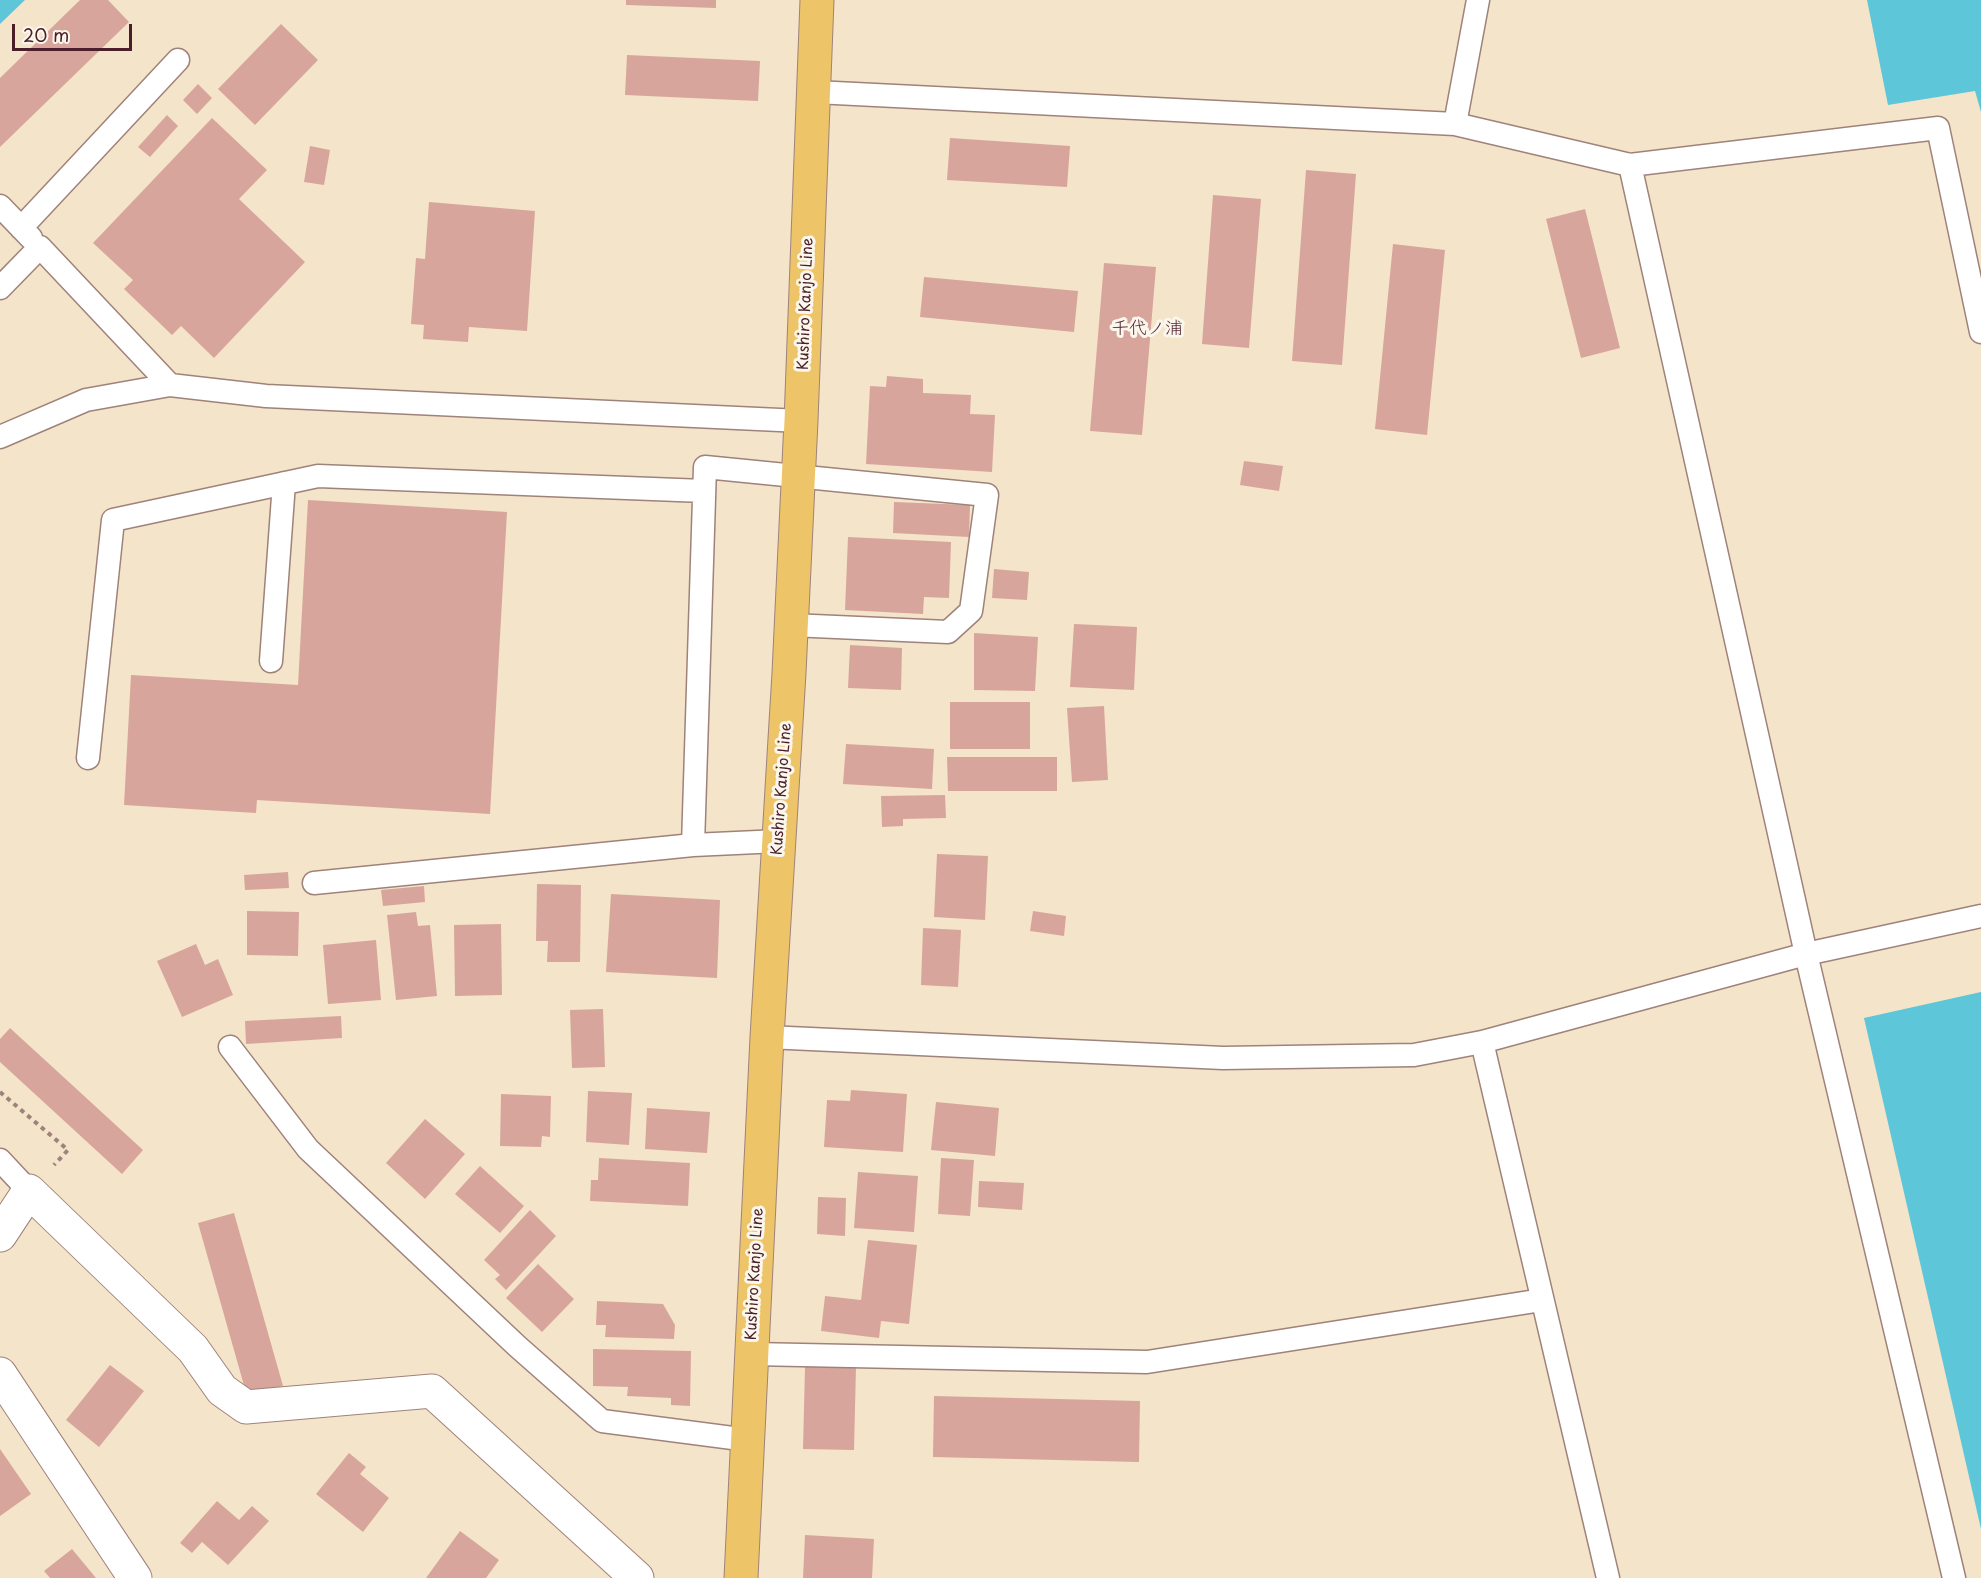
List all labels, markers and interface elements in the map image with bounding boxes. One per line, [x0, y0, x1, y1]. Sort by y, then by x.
scale bar [15, 12, 135, 50]
text: 20 m [23, 21, 69, 48]
street label: Kushiro Kanjo Line [795, 237, 817, 371]
district label: 千代ノ浦 [1111, 318, 1183, 340]
street label: Kushiro Kanjo Line [768, 722, 796, 856]
street label: Kushiro Kanjo Line [743, 1207, 767, 1341]

